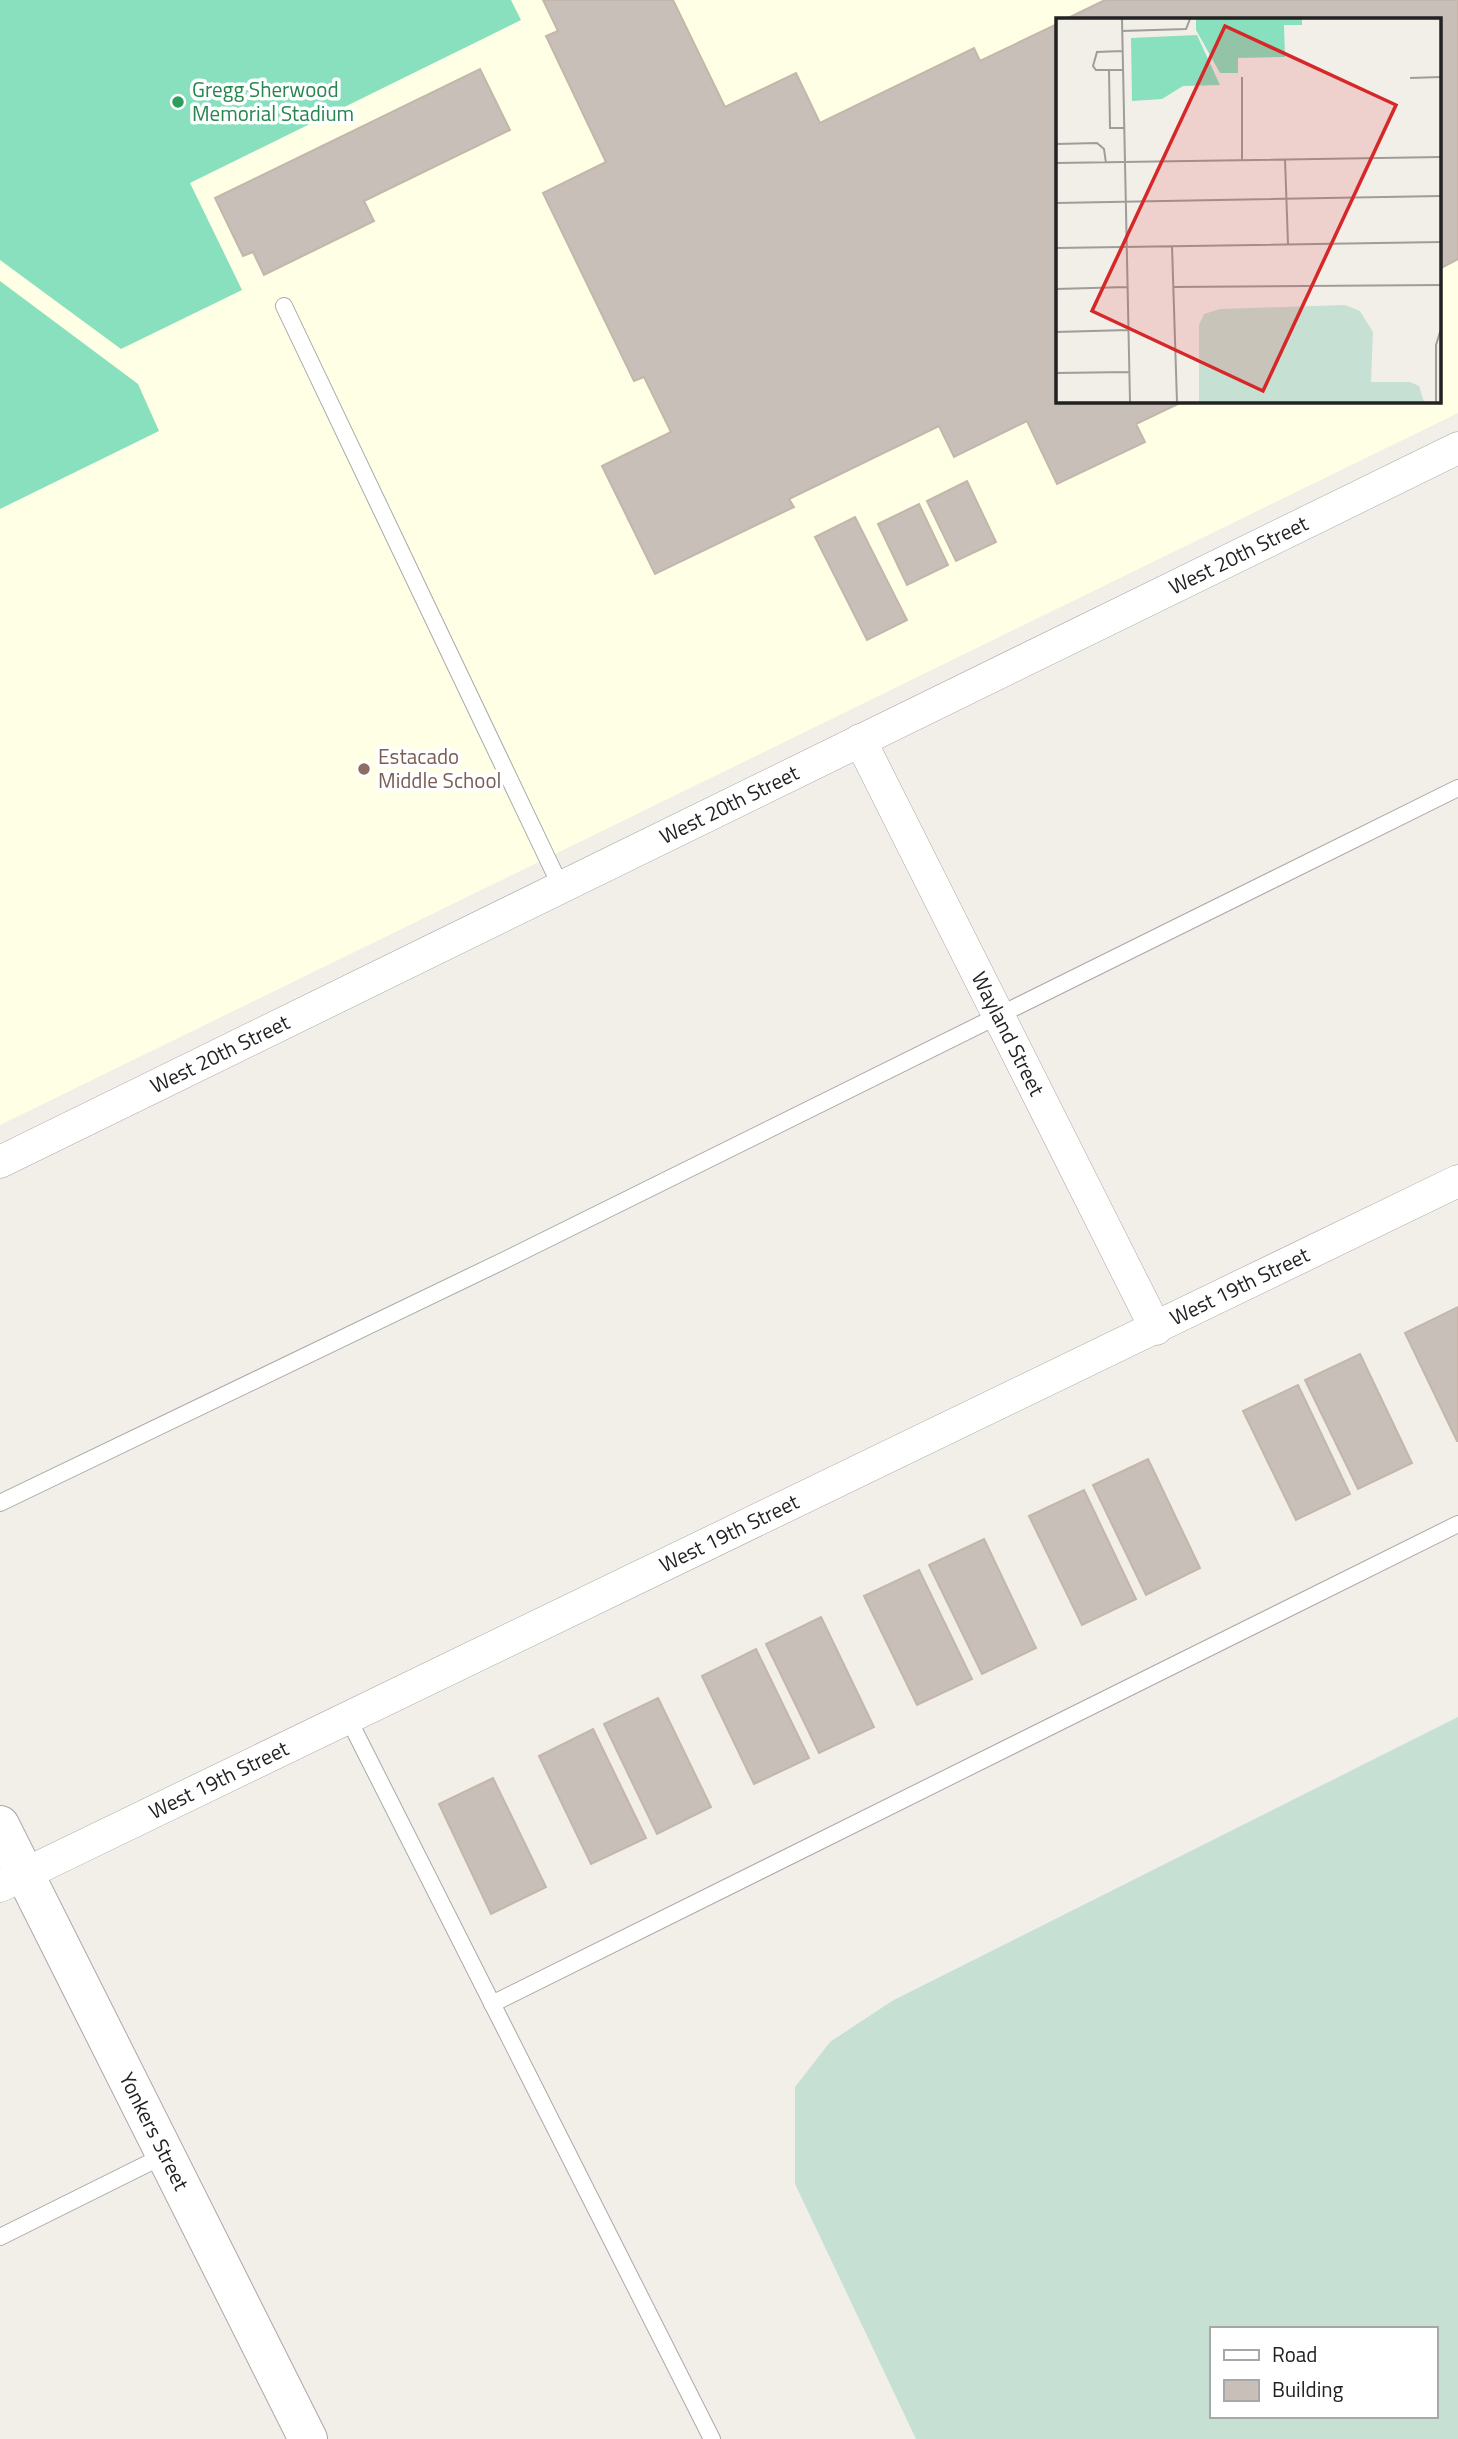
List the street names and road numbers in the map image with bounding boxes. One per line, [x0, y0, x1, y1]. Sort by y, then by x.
street label: West 20th Street [1163, 507, 1314, 602]
street label: West 20th Street [654, 756, 804, 852]
street label: Wayland Street [964, 966, 1054, 1102]
street label: West 20th Street [145, 1005, 295, 1101]
street label: West 19th Street [1164, 1238, 1315, 1333]
street label: West 19th Street [654, 1485, 805, 1580]
street label: West 19th Street [143, 1732, 294, 1827]
street label: Yonkers Street [112, 2067, 198, 2196]

